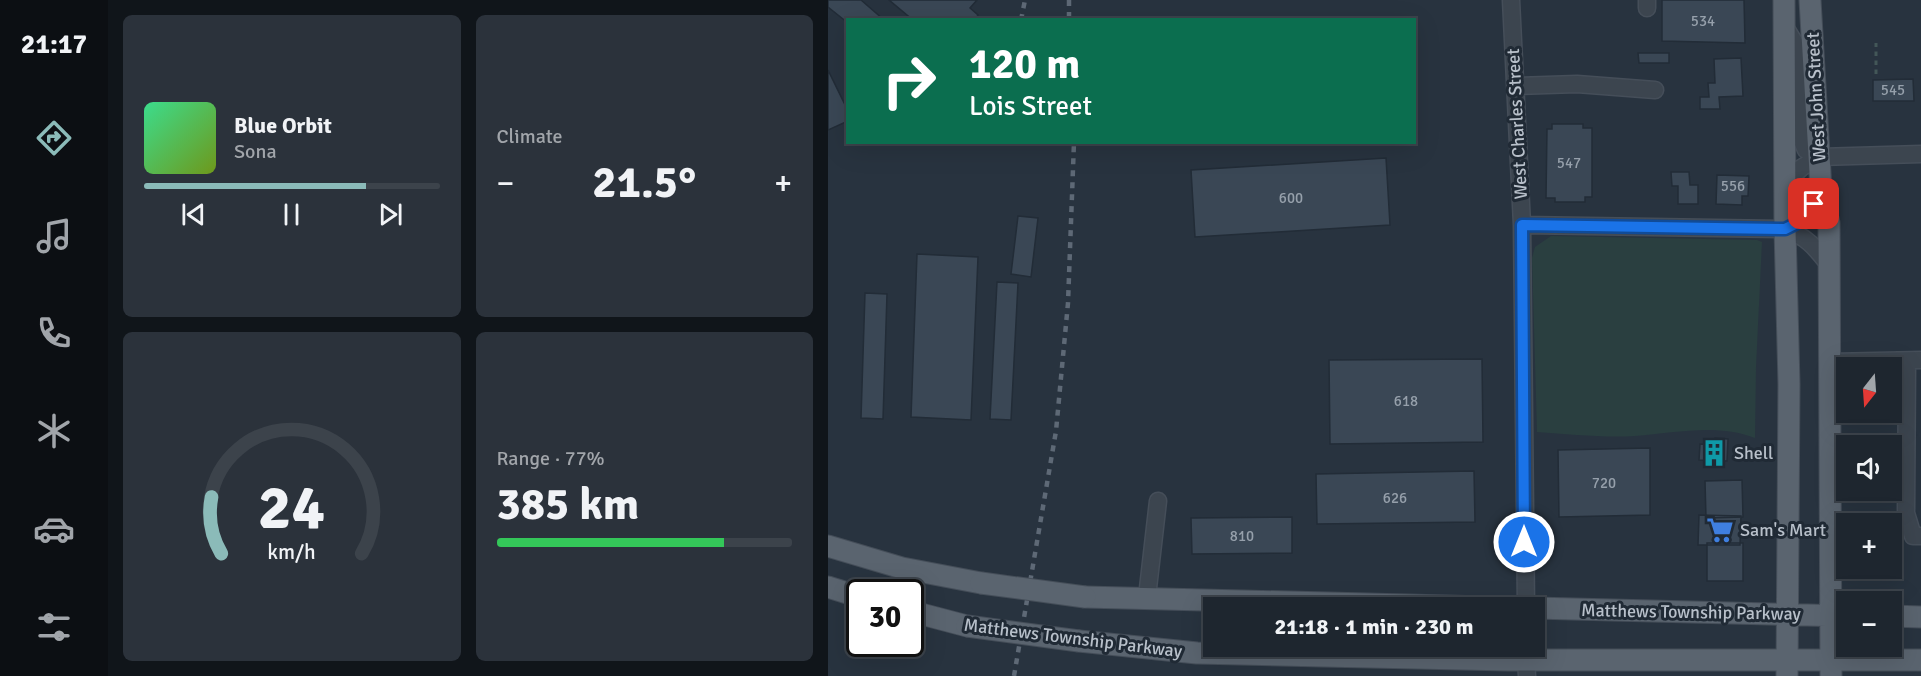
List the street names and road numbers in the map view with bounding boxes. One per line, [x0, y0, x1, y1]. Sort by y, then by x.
street label: West John Street [1802, 32, 1830, 162]
street label: West Charles Street [1502, 48, 1532, 200]
street label: Matthews Township Parkway [1581, 599, 1802, 625]
street label: Matthews Township Parkway [963, 614, 1184, 662]

